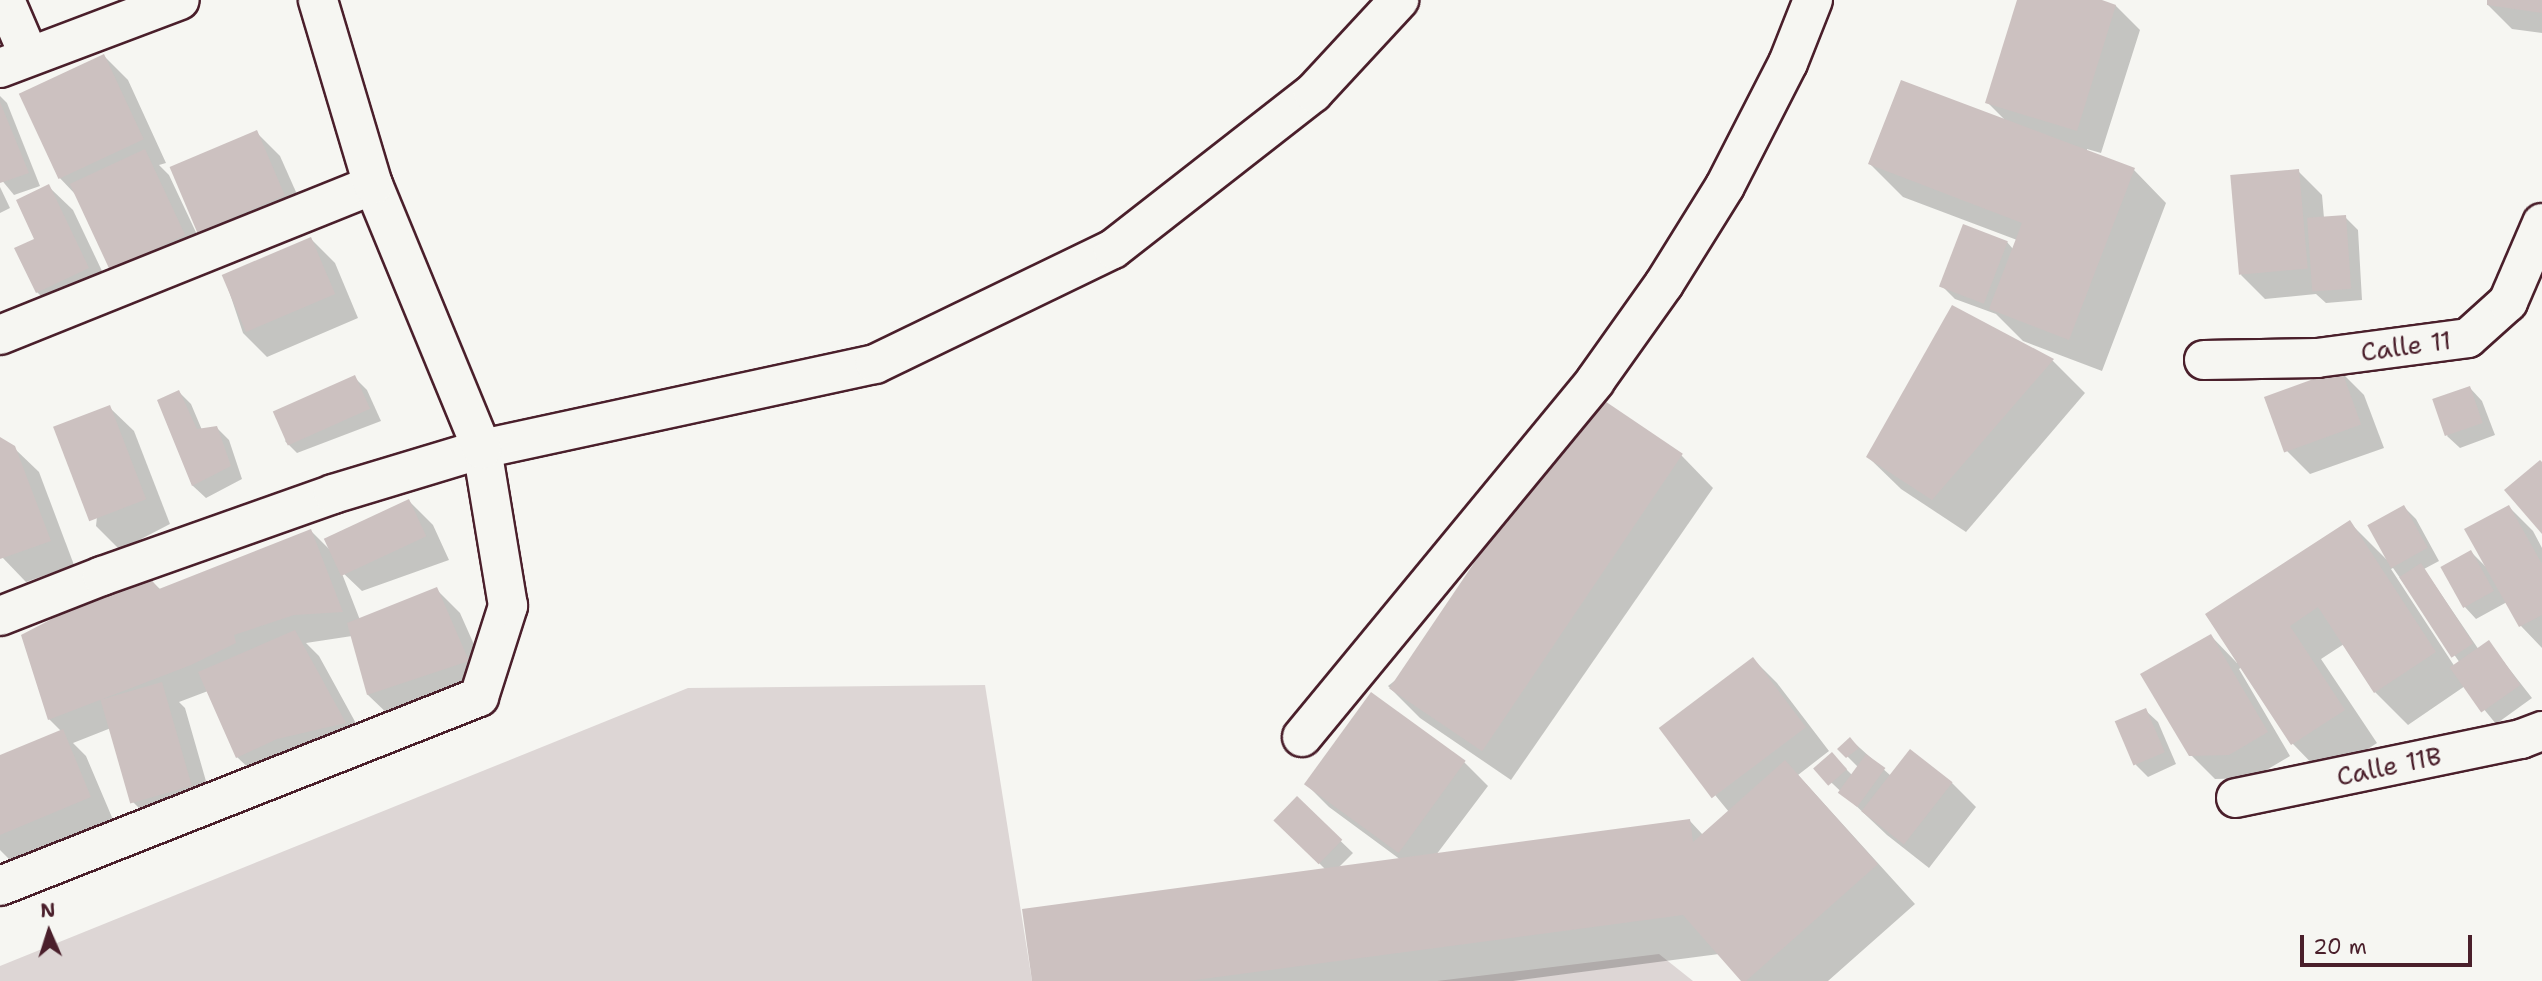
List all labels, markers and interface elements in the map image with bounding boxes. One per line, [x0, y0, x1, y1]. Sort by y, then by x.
street label: Calle 11 [2359, 324, 2453, 368]
street label: Calle 11B [2334, 740, 2444, 792]
north arrow [14, 897, 84, 967]
text: N [40, 898, 56, 923]
scale bar [2304, 922, 2476, 966]
text: 20 m [2313, 933, 2367, 961]

